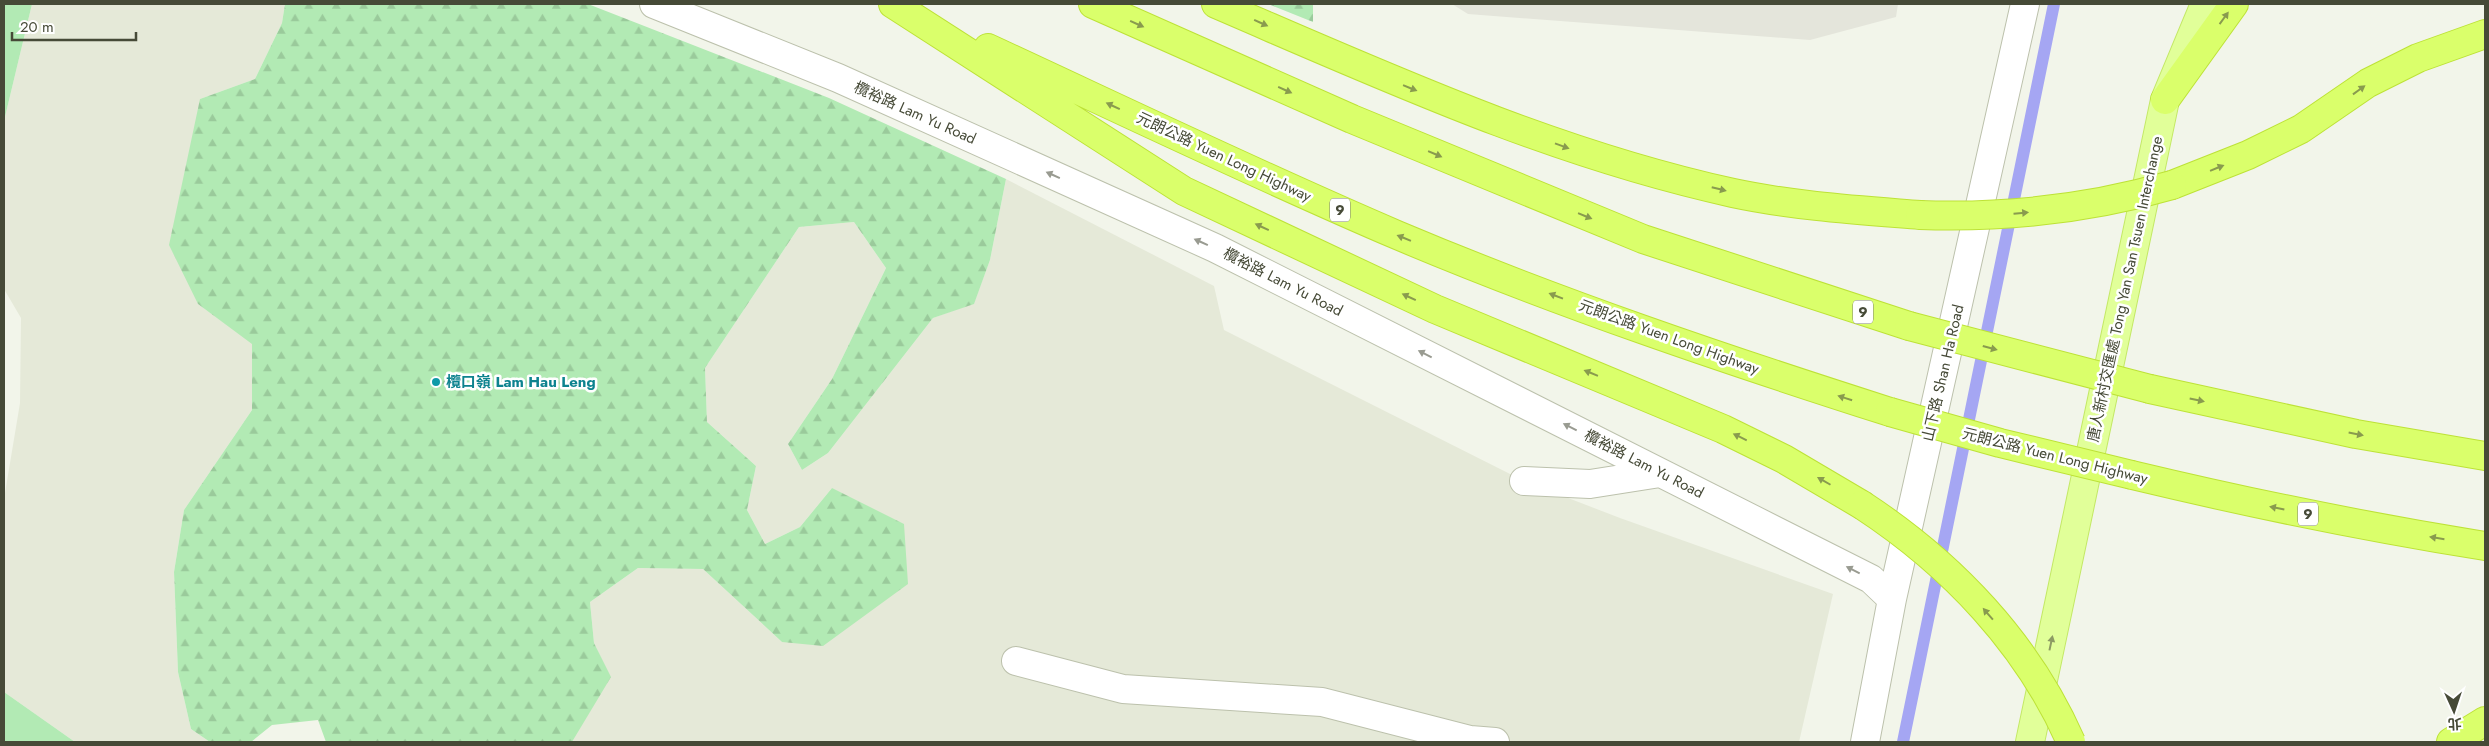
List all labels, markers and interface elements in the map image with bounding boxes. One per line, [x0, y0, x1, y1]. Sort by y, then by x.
scale bar [12, 10, 136, 42]
one-way arrow [2219, 11, 2229, 25]
text: 20 m [20, 16, 54, 38]
one-way arrow [1130, 20, 1144, 28]
one-way arrow [1254, 20, 1268, 28]
street label: 欖裕路 Lam Yu Road [850, 76, 980, 150]
one-way arrow [1403, 84, 1418, 92]
one-way arrow [2352, 84, 2365, 95]
one-way arrow [1278, 86, 1292, 94]
one-way arrow [1106, 102, 1120, 110]
street label: 元朗公路 Yuen Long Highway [1133, 107, 1315, 207]
street label: 唐人新村交匯處 Tong Yan San Tsuen Interchange [2082, 134, 2168, 444]
one-way arrow [1555, 142, 1570, 150]
one-way arrow [1428, 150, 1443, 158]
one-way arrow [2210, 163, 2224, 171]
one-way arrow [1046, 171, 1060, 179]
one-way arrow [1711, 185, 1726, 193]
road number: 9 [1330, 198, 1350, 222]
one-way arrow [2014, 209, 2030, 217]
one-way arrow [1578, 212, 1593, 220]
one-way arrow [1255, 223, 1269, 231]
one-way arrow [1397, 233, 1411, 241]
one-way arrow [1194, 238, 1208, 246]
street label: 欖裕路 Lam Yu Road [1219, 242, 1347, 322]
one-way arrow [1402, 292, 1416, 300]
one-way arrow [1549, 292, 1563, 300]
street label: 元朗公路 Yuen Long Highway [1576, 294, 1763, 380]
road number: 9 [1853, 300, 1873, 324]
street label: 山下路 Shan Ha Road [1917, 302, 1969, 444]
one-way arrow [1982, 345, 1997, 353]
one-way arrow [1418, 350, 1432, 358]
one-way arrow [1584, 369, 1598, 377]
place label: 欖口嶺 Lam Hau Leng [446, 371, 596, 393]
marker: 欖口嶺 Lam Hau Leng [430, 376, 442, 388]
one-way arrow [1837, 393, 1852, 401]
one-way arrow [2190, 396, 2205, 404]
street label: 元朗公路 Yuen Long Highway [1960, 422, 2150, 490]
one-way arrow [1563, 423, 1577, 431]
street label: 欖裕路 Lam Yu Road [1580, 424, 1708, 504]
one-way arrow [2349, 430, 2364, 438]
one-way arrow [1733, 433, 1748, 442]
one-way arrow [1817, 477, 1830, 486]
road number: 9 [2298, 502, 2318, 526]
one-way arrow [2270, 504, 2285, 512]
one-way arrow [2429, 534, 2445, 542]
one-way arrow [1846, 566, 1860, 574]
one-way arrow [1982, 608, 1994, 620]
one-way arrow [2047, 636, 2055, 651]
north arrow [2429, 686, 2479, 736]
text: 北 [2447, 714, 2462, 734]

